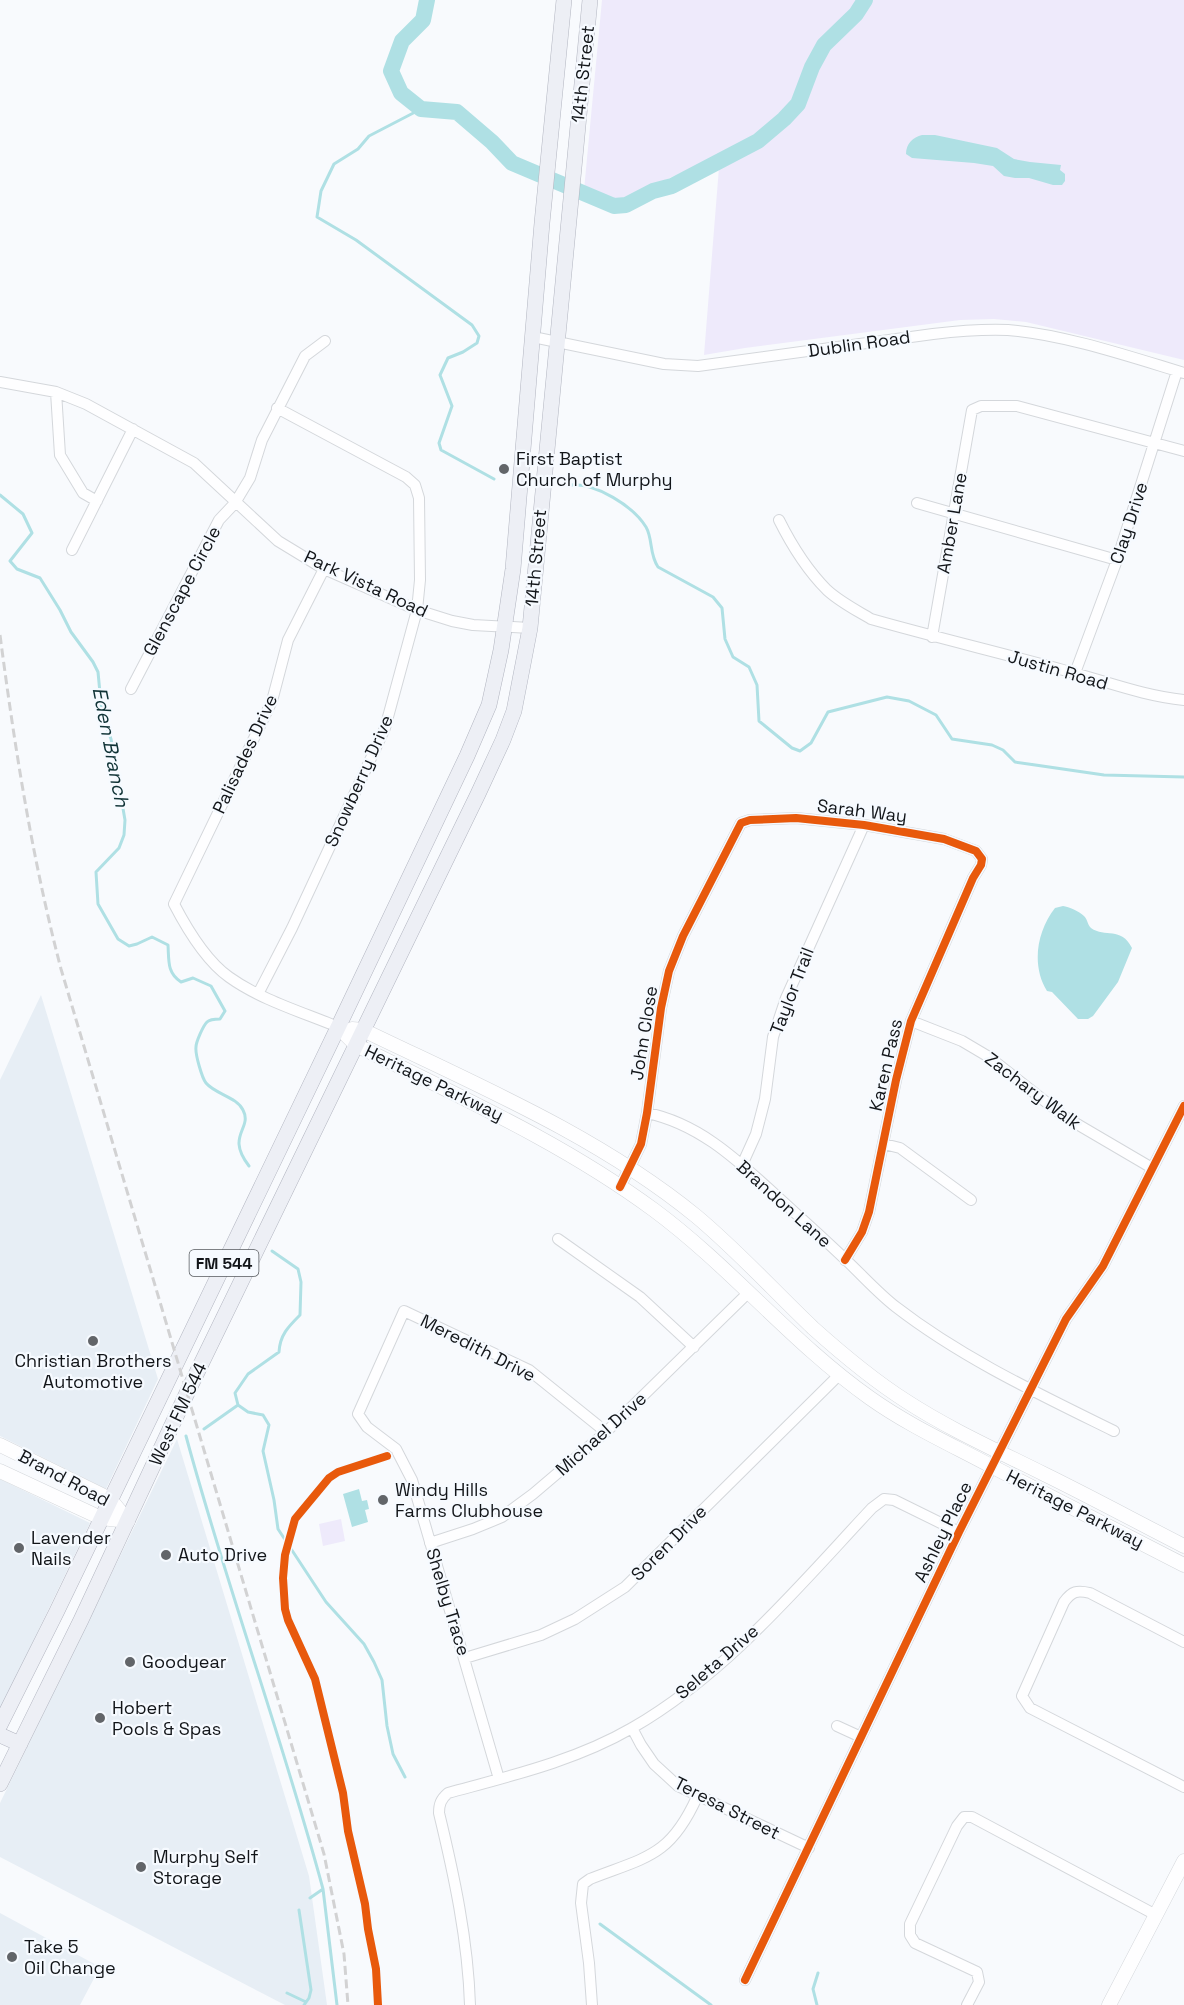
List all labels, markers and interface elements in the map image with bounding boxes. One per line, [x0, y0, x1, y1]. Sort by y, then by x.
street label: 14th Street [566, 24, 599, 124]
street label: Dublin Road [806, 325, 912, 362]
place label: First Baptist Church of Murphy [516, 447, 673, 491]
marker: First Baptist Church of Murphy [497, 462, 511, 476]
street label: Amber Lane [931, 471, 972, 575]
street label: Clay Drive [1104, 479, 1153, 567]
street label: 14th Street [520, 508, 551, 608]
street label: Glenscape Circle [138, 522, 225, 660]
street label: Park Vista Road [301, 545, 432, 622]
street label: Justin Road [1005, 644, 1111, 695]
water label: Eden Branch [87, 685, 136, 810]
street label: Palisades Drive [207, 691, 282, 817]
street label: Snowberry Drive [319, 711, 398, 850]
street label: Sarah Way [816, 794, 908, 827]
street label: Taylor Trail [764, 944, 819, 1038]
street label: John Close [625, 984, 662, 1082]
street label: Karen Pass [864, 1017, 907, 1113]
street label: Heritage Parkway [361, 1039, 507, 1126]
street label: Zachary Walk [980, 1047, 1086, 1135]
street label: Brandon Lane [732, 1155, 837, 1252]
road number: FM 544 [190, 1250, 258, 1276]
street label: Meredith Drive [417, 1309, 540, 1386]
marker: Christian Brothers Automotive [86, 1334, 100, 1348]
place label: Christian Brothers Automotive [15, 1349, 171, 1393]
street label: West FM 544 [144, 1358, 212, 1469]
street label: Michael Drive [550, 1387, 651, 1481]
street label: Brand Road [15, 1444, 114, 1511]
street label: Heritage Parkway [1002, 1464, 1148, 1553]
place label: Windy Hills Farms Clubhouse [395, 1478, 543, 1522]
street label: Ashley Place [908, 1478, 977, 1586]
marker: Windy Hills Farms Clubhouse [376, 1493, 390, 1507]
street label: Soren Drive [626, 1500, 711, 1585]
place label: Lavender Nails [31, 1526, 111, 1570]
marker: Lavender Nails [12, 1541, 26, 1555]
place label: Auto Drive [178, 1543, 267, 1566]
street label: Shelby Trace [421, 1545, 476, 1658]
marker: Auto Drive [159, 1548, 173, 1562]
street label: Seleta Drive [670, 1619, 763, 1704]
place label: Goodyear [142, 1650, 227, 1673]
marker: Goodyear [123, 1655, 137, 1669]
place label: Hobert Pools & Spas [112, 1696, 221, 1740]
marker: Hobert Pools & Spas [93, 1711, 107, 1725]
street label: Teresa Street [670, 1771, 784, 1844]
place label: Murphy Self Storage [153, 1845, 259, 1889]
marker: Murphy Self Storage [134, 1860, 148, 1874]
place label: Take 5 Oil Change [24, 1935, 116, 1979]
marker: Take 5 Oil Change [5, 1950, 19, 1964]

